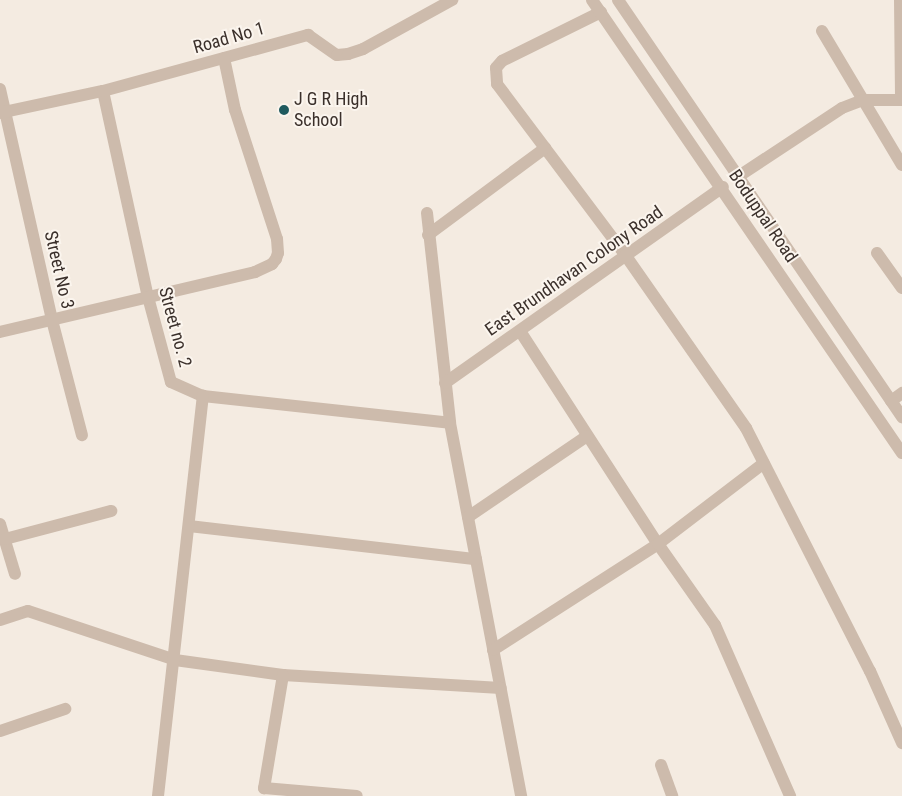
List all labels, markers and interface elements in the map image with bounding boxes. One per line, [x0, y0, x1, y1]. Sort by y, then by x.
street label: Road No 1 [191, 17, 267, 59]
place label: J G R High School [294, 89, 368, 132]
marker: J G R High School [278, 104, 290, 116]
street label: Boduppal Road [724, 165, 802, 267]
street label: East Brundhavan Colony Road [481, 201, 667, 341]
street label: Street No 3 [40, 229, 78, 311]
street label: Street no. 2 [154, 285, 196, 369]

